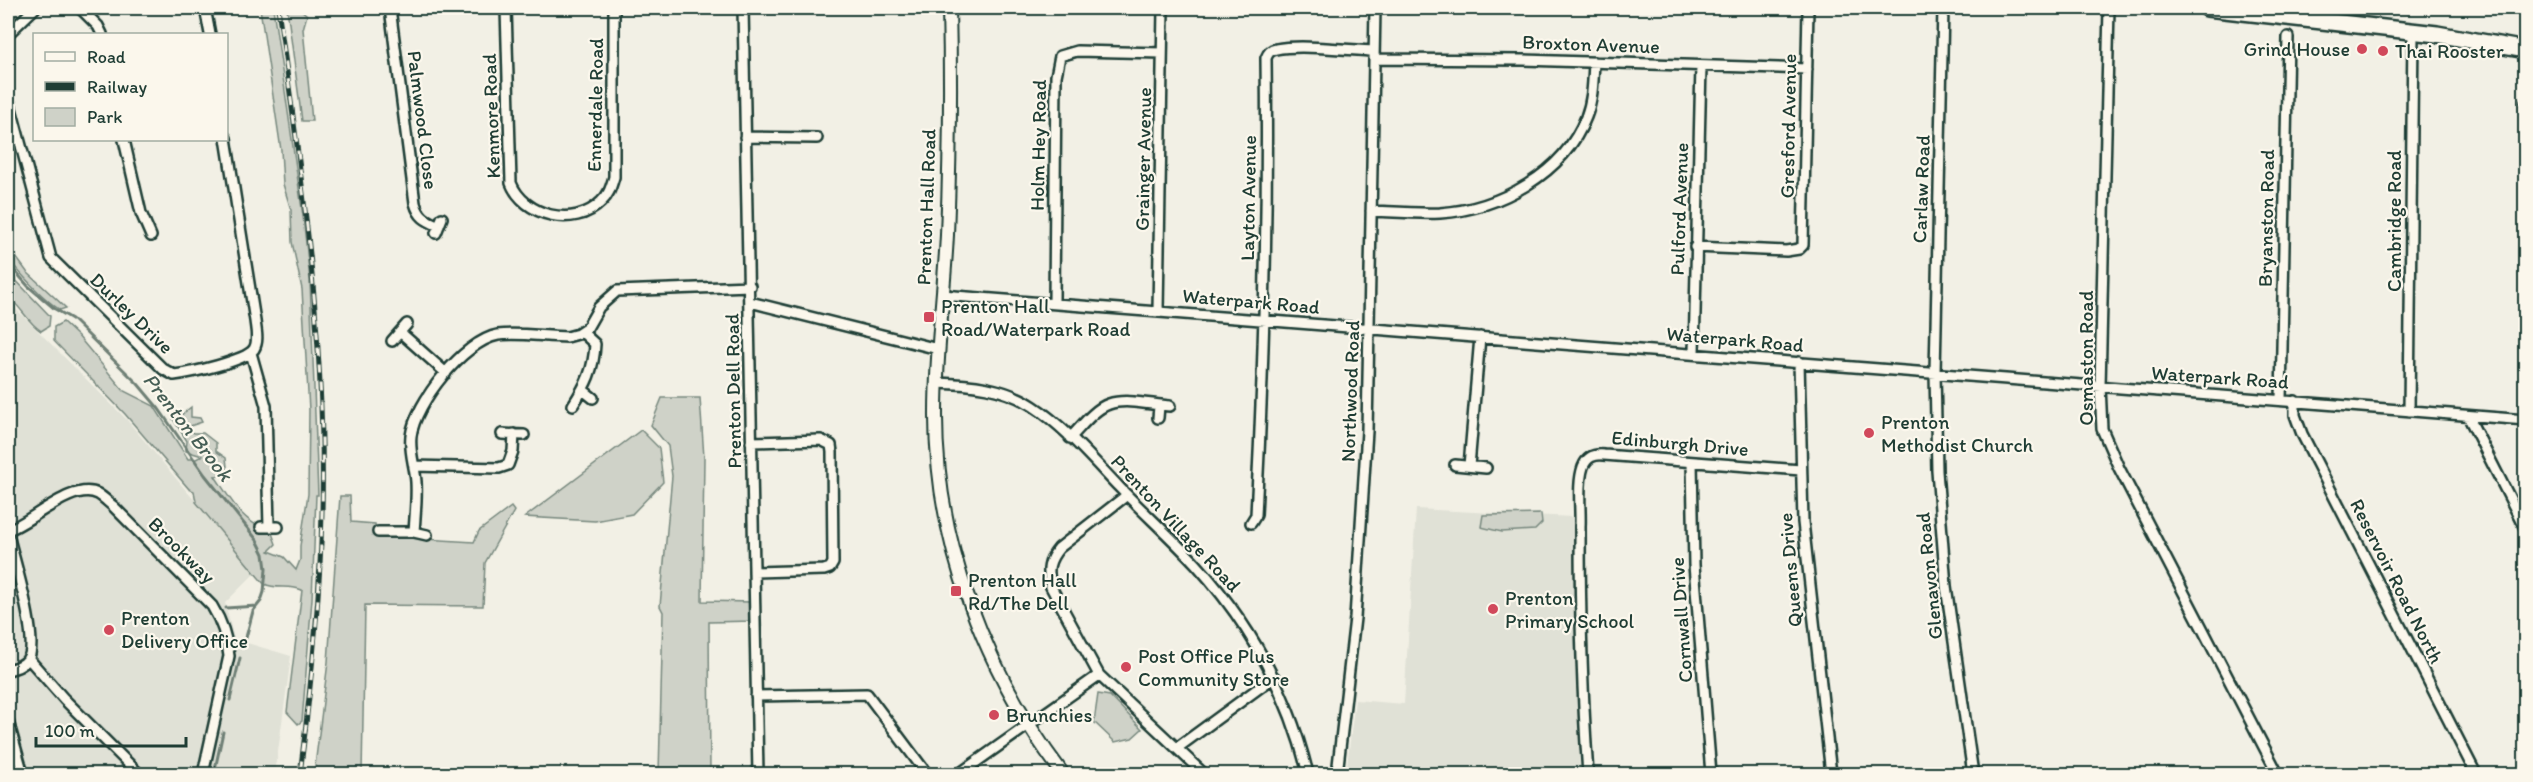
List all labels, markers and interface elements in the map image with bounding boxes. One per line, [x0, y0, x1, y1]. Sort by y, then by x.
street label: Broxton Avenue [1522, 30, 1660, 58]
legend [33, 33, 228, 141]
place label: Grind House [2244, 37, 2350, 61]
street label: Ennerdale Road [582, 38, 608, 172]
place label: Thai Rooster [2395, 39, 2504, 63]
marker: Grind House [2355, 42, 2369, 56]
marker: Thai Rooster [2376, 44, 2390, 58]
text: Road [87, 46, 126, 68]
street label: Palmwood Close [403, 49, 443, 191]
street label: Kenmore Road [477, 53, 505, 179]
street label: Gresford Avenue [1775, 53, 1801, 199]
text: Railway [87, 76, 148, 98]
street label: Holm Hey Road [1025, 79, 1051, 211]
street label: Grainger Avenue [1130, 87, 1156, 231]
text: Park [87, 106, 122, 128]
street label: Prenton Hall Road [911, 128, 941, 286]
street label: Carlaw Road [1907, 134, 1935, 244]
street label: Layton Avenue [1235, 135, 1261, 261]
street label: Pulford Avenue [1665, 142, 1693, 276]
street label: Bryanston Road [2253, 149, 2279, 287]
street label: Cambridge Road [2382, 150, 2406, 292]
street label: Durley Drive [85, 267, 179, 359]
street label: Waterpark Road [1181, 283, 1321, 319]
street label: Osmaston Road [2074, 290, 2098, 426]
place label: Prenton Hall Road/Waterpark Road [941, 294, 1130, 341]
marker: Prenton Hall Road/Waterpark Road [922, 310, 936, 324]
street label: Prenton Dell Road [720, 313, 746, 469]
street label: Northwood Road [1336, 320, 1364, 462]
street label: Waterpark Road [1665, 321, 1805, 357]
street label: Waterpark Road [2150, 360, 2290, 394]
water label: Prenton Brook [138, 368, 239, 487]
place label: Prenton Methodist Church [1881, 410, 2034, 457]
street label: Edinburgh Drive [1610, 425, 1750, 461]
marker: Prenton Methodist Church [1862, 426, 1876, 440]
street label: Prenton Village Road [1106, 449, 1246, 597]
street label: Reservoir Road North [2345, 495, 2449, 667]
street label: Glenavon Road [1910, 511, 1948, 641]
street label: Brookway [144, 512, 221, 589]
street label: Queens Drive [1773, 512, 1807, 628]
street label: Cornwall Drive [1665, 556, 1697, 684]
place label: Prenton Hall Rd/The Dell [968, 568, 1077, 615]
marker: Prenton Hall Rd/The Dell [949, 584, 963, 598]
place label: Prenton Primary School [1505, 586, 1635, 633]
marker: Prenton Primary School [1486, 602, 1500, 616]
place label: Prenton Delivery Office [121, 606, 248, 653]
marker: Prenton Delivery Office [102, 623, 116, 637]
place label: Post Office Plus Community Store [1138, 644, 1289, 691]
marker: Post Office Plus Community Store [1119, 660, 1133, 674]
place label: Brunchies [1006, 703, 1092, 727]
marker: Brunchies [987, 708, 1001, 722]
scale bar [36, 710, 186, 748]
text: 100 m [45, 720, 95, 742]

